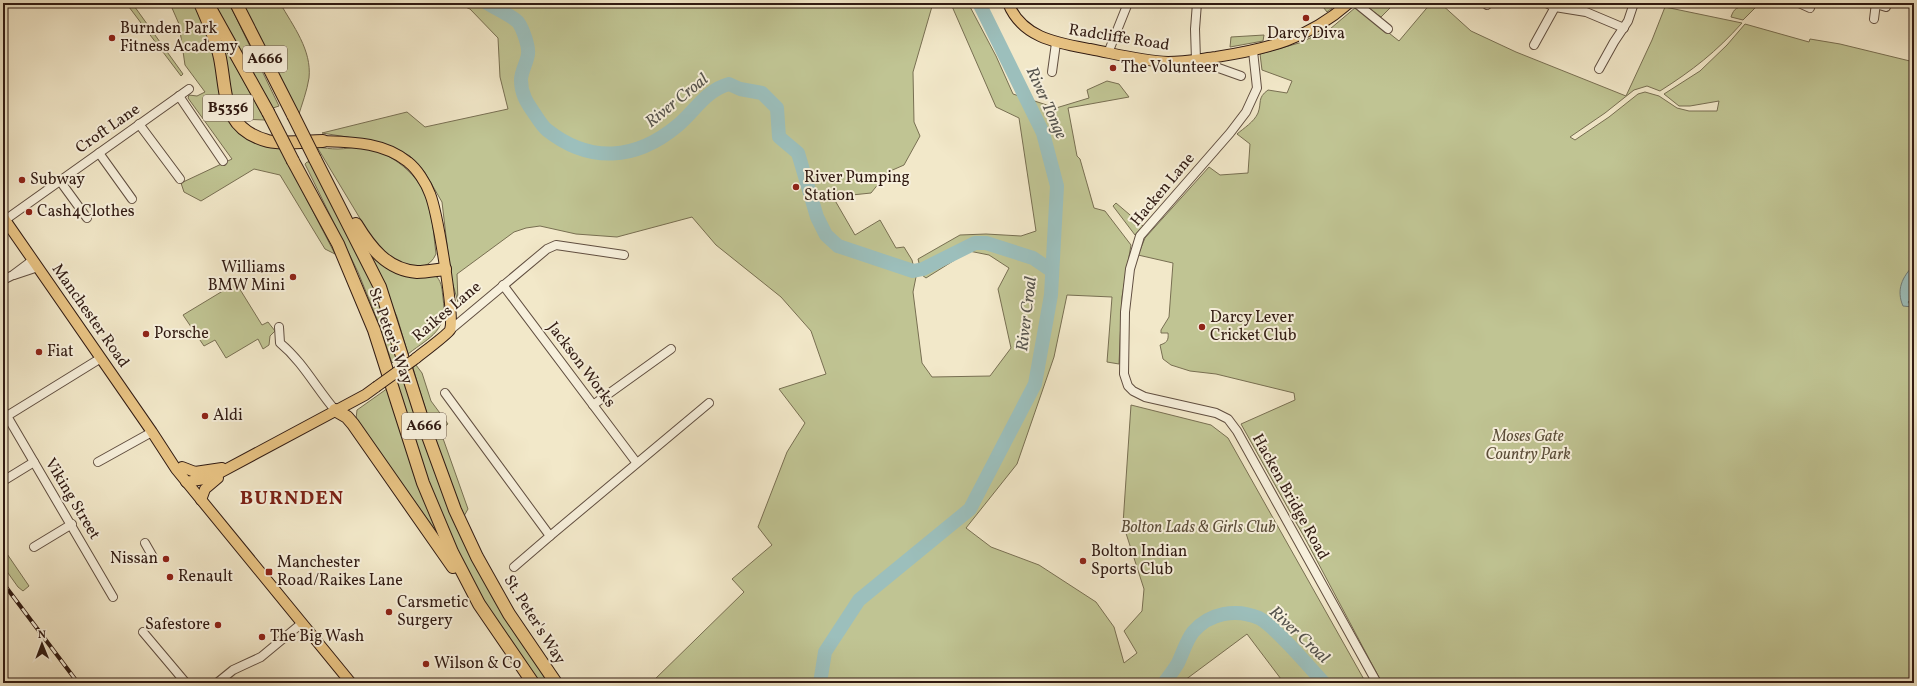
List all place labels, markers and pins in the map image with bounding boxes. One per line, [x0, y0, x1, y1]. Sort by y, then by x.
marker: Darcy Diva [1301, 13, 1311, 23]
place label: Burnden Park Fitness Academy [120, 18, 238, 58]
place label: Darcy Diva [1267, 23, 1345, 45]
marker: Burnden Park Fitness Academy [107, 33, 117, 43]
place label: The Volunteer [1121, 57, 1219, 79]
marker: The Volunteer [1108, 63, 1118, 73]
place label: River Pumping Station [804, 167, 910, 207]
place label: Subway [30, 169, 85, 191]
marker: Subway [17, 175, 27, 185]
marker: River Pumping Station [791, 182, 801, 192]
place label: Cash4Clothes [37, 201, 135, 223]
marker: Cash4Clothes [24, 207, 34, 217]
place label: Williams BMW Mini [208, 257, 285, 297]
marker: Williams BMW Mini [288, 272, 298, 282]
place label: Darcy Lever Cricket Club [1210, 307, 1297, 347]
marker: Darcy Lever Cricket Club [1197, 322, 1207, 332]
place label: Porsche [154, 323, 209, 345]
marker: Porsche [141, 329, 151, 339]
place label: Fiat [47, 341, 74, 363]
marker: Fiat [34, 347, 44, 357]
place label: Aldi [213, 405, 243, 427]
marker: Aldi [200, 411, 210, 421]
place label: Bolton Indian Sports Club [1091, 541, 1187, 581]
place label: Nissan [110, 548, 158, 570]
place label: Manchester Road/Raikes Lane [277, 552, 403, 592]
marker: Nissan [161, 554, 171, 564]
marker: Bolton Indian Sports Club [1078, 556, 1088, 566]
place label: Renault [178, 566, 234, 588]
marker: Manchester Road/Raikes Lane [264, 567, 274, 577]
marker: Renault [165, 572, 175, 582]
place label: Carsmetic Surgery [397, 592, 468, 632]
marker: Carsmetic Surgery [384, 607, 394, 617]
place label: Safestore [145, 614, 210, 636]
marker: Safestore [213, 620, 223, 630]
place label: The Big Wash [270, 626, 364, 648]
marker: The Big Wash [257, 632, 267, 642]
place label: Wilson & Co [434, 653, 521, 675]
marker: Wilson & Co [421, 659, 431, 669]

